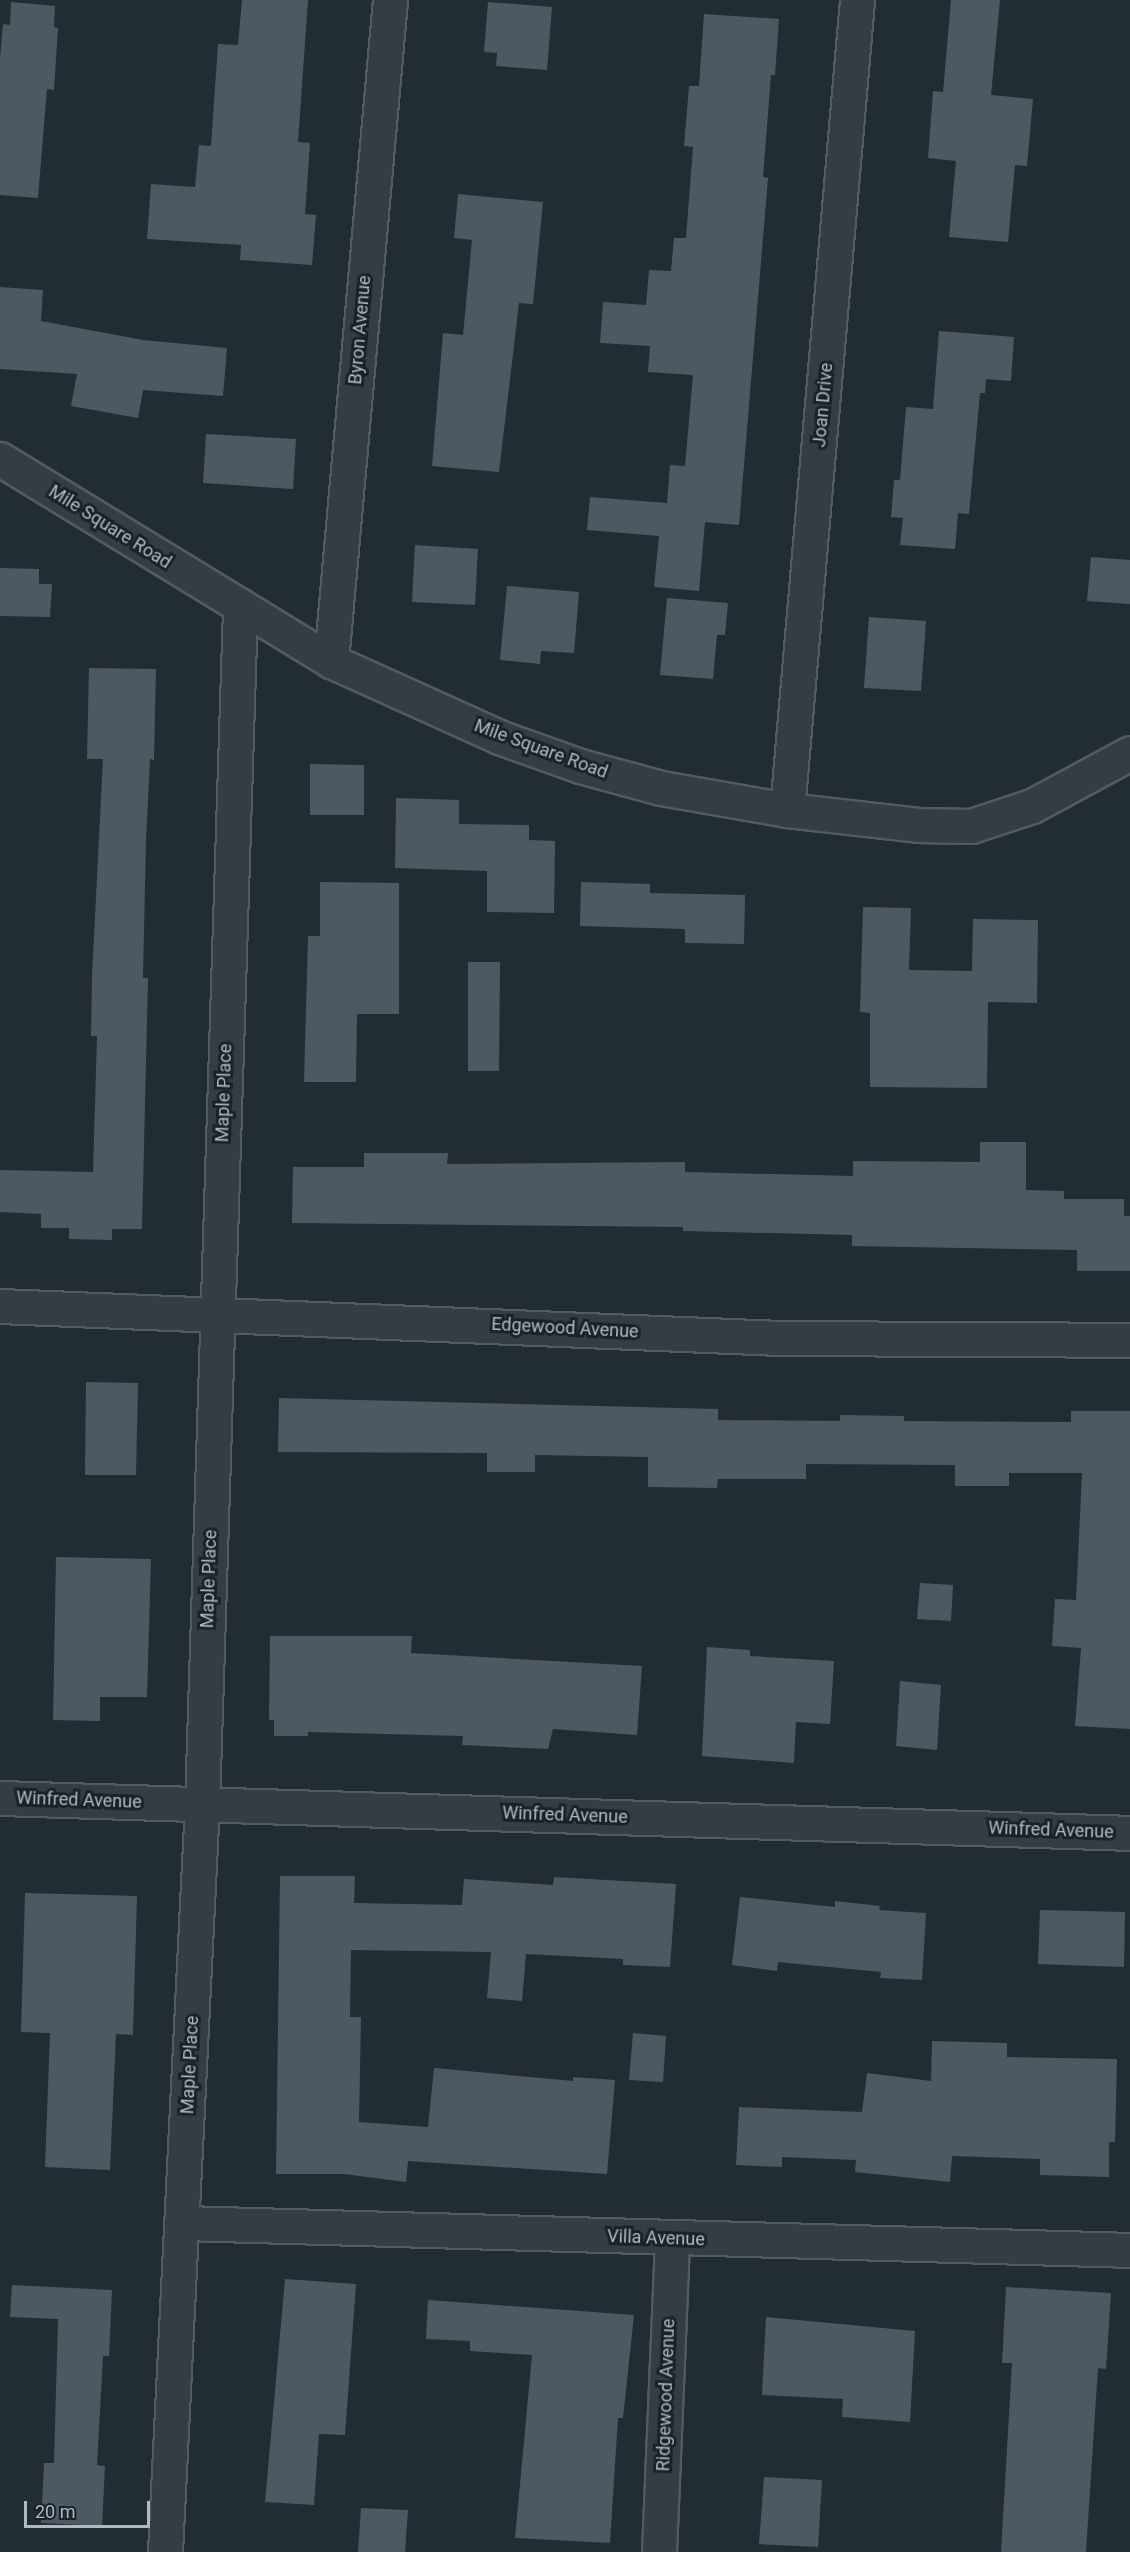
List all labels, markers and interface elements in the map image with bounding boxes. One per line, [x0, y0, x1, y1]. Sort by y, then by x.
street label: Byron Avenue [344, 275, 376, 385]
street label: Joan Drive [809, 362, 837, 448]
street label: Mile Square Road [45, 481, 175, 573]
street label: Mile Square Road [471, 715, 611, 783]
street label: Maple Place [211, 1043, 237, 1143]
street label: Edgewood Avenue [491, 1313, 639, 1343]
street label: Maple Place [196, 1529, 222, 1629]
street label: Winfred Avenue [16, 1787, 142, 1813]
street label: Winfred Avenue [502, 1802, 628, 1828]
street label: Winfred Avenue [988, 1817, 1114, 1843]
street label: Maple Place [177, 2015, 203, 2115]
street label: Villa Avenue [607, 2226, 705, 2250]
street label: Ridgewood Avenue [653, 2318, 679, 2472]
scale bar [27, 2489, 153, 2527]
text: 20 m [35, 2501, 75, 2522]

